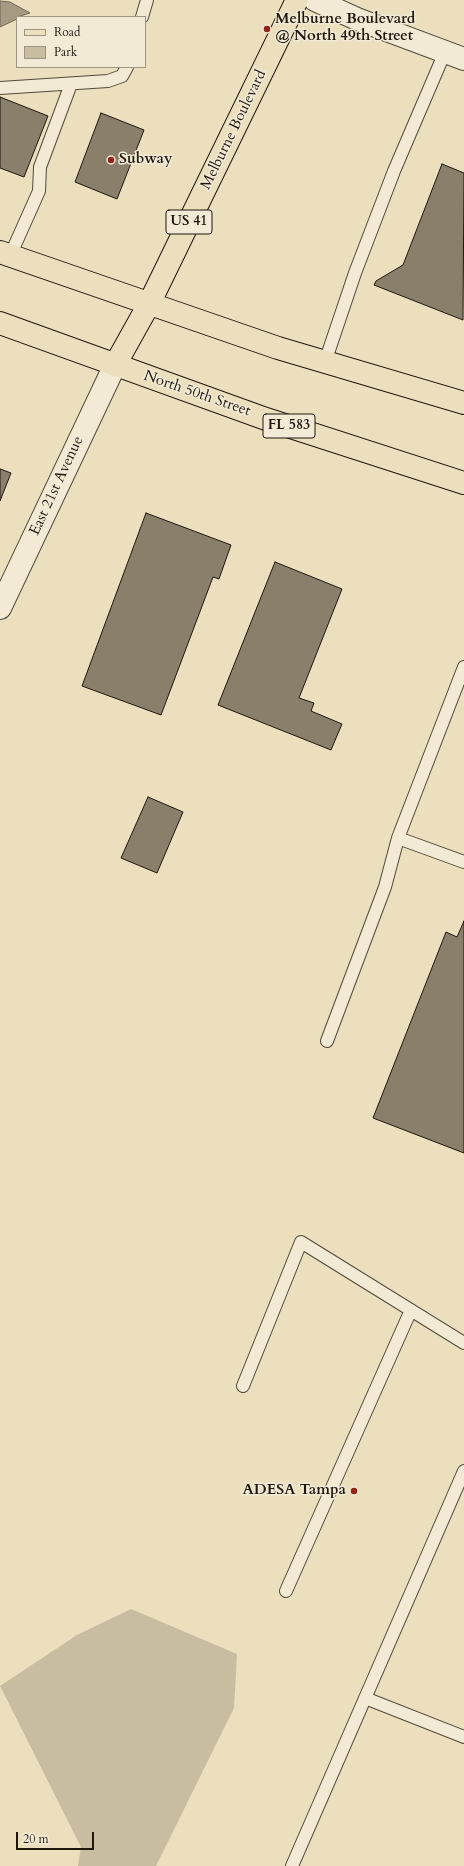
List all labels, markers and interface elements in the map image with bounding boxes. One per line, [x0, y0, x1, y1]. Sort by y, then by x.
place label: Melburne Boulevard @ North 49th Street [275, 11, 415, 46]
legend [16, 16, 146, 68]
text: Road [54, 24, 80, 40]
marker: Melburne Boulevard @ North 49th Street [262, 24, 272, 34]
text: Park [54, 44, 77, 60]
street label: Melburne Boulevard [197, 67, 271, 193]
place label: Subway [119, 151, 172, 169]
marker: Subway [106, 155, 116, 165]
road number: US 41 [166, 210, 212, 234]
street label: North 50th Street [141, 367, 253, 421]
road number: FL 583 [263, 414, 315, 438]
street label: East 21st Avenue [26, 434, 88, 538]
place label: ADESA Tampa [242, 1482, 346, 1500]
marker: ADESA Tampa [349, 1486, 359, 1496]
scale bar [18, 1824, 96, 1850]
text: 20 m [23, 1831, 49, 1847]

